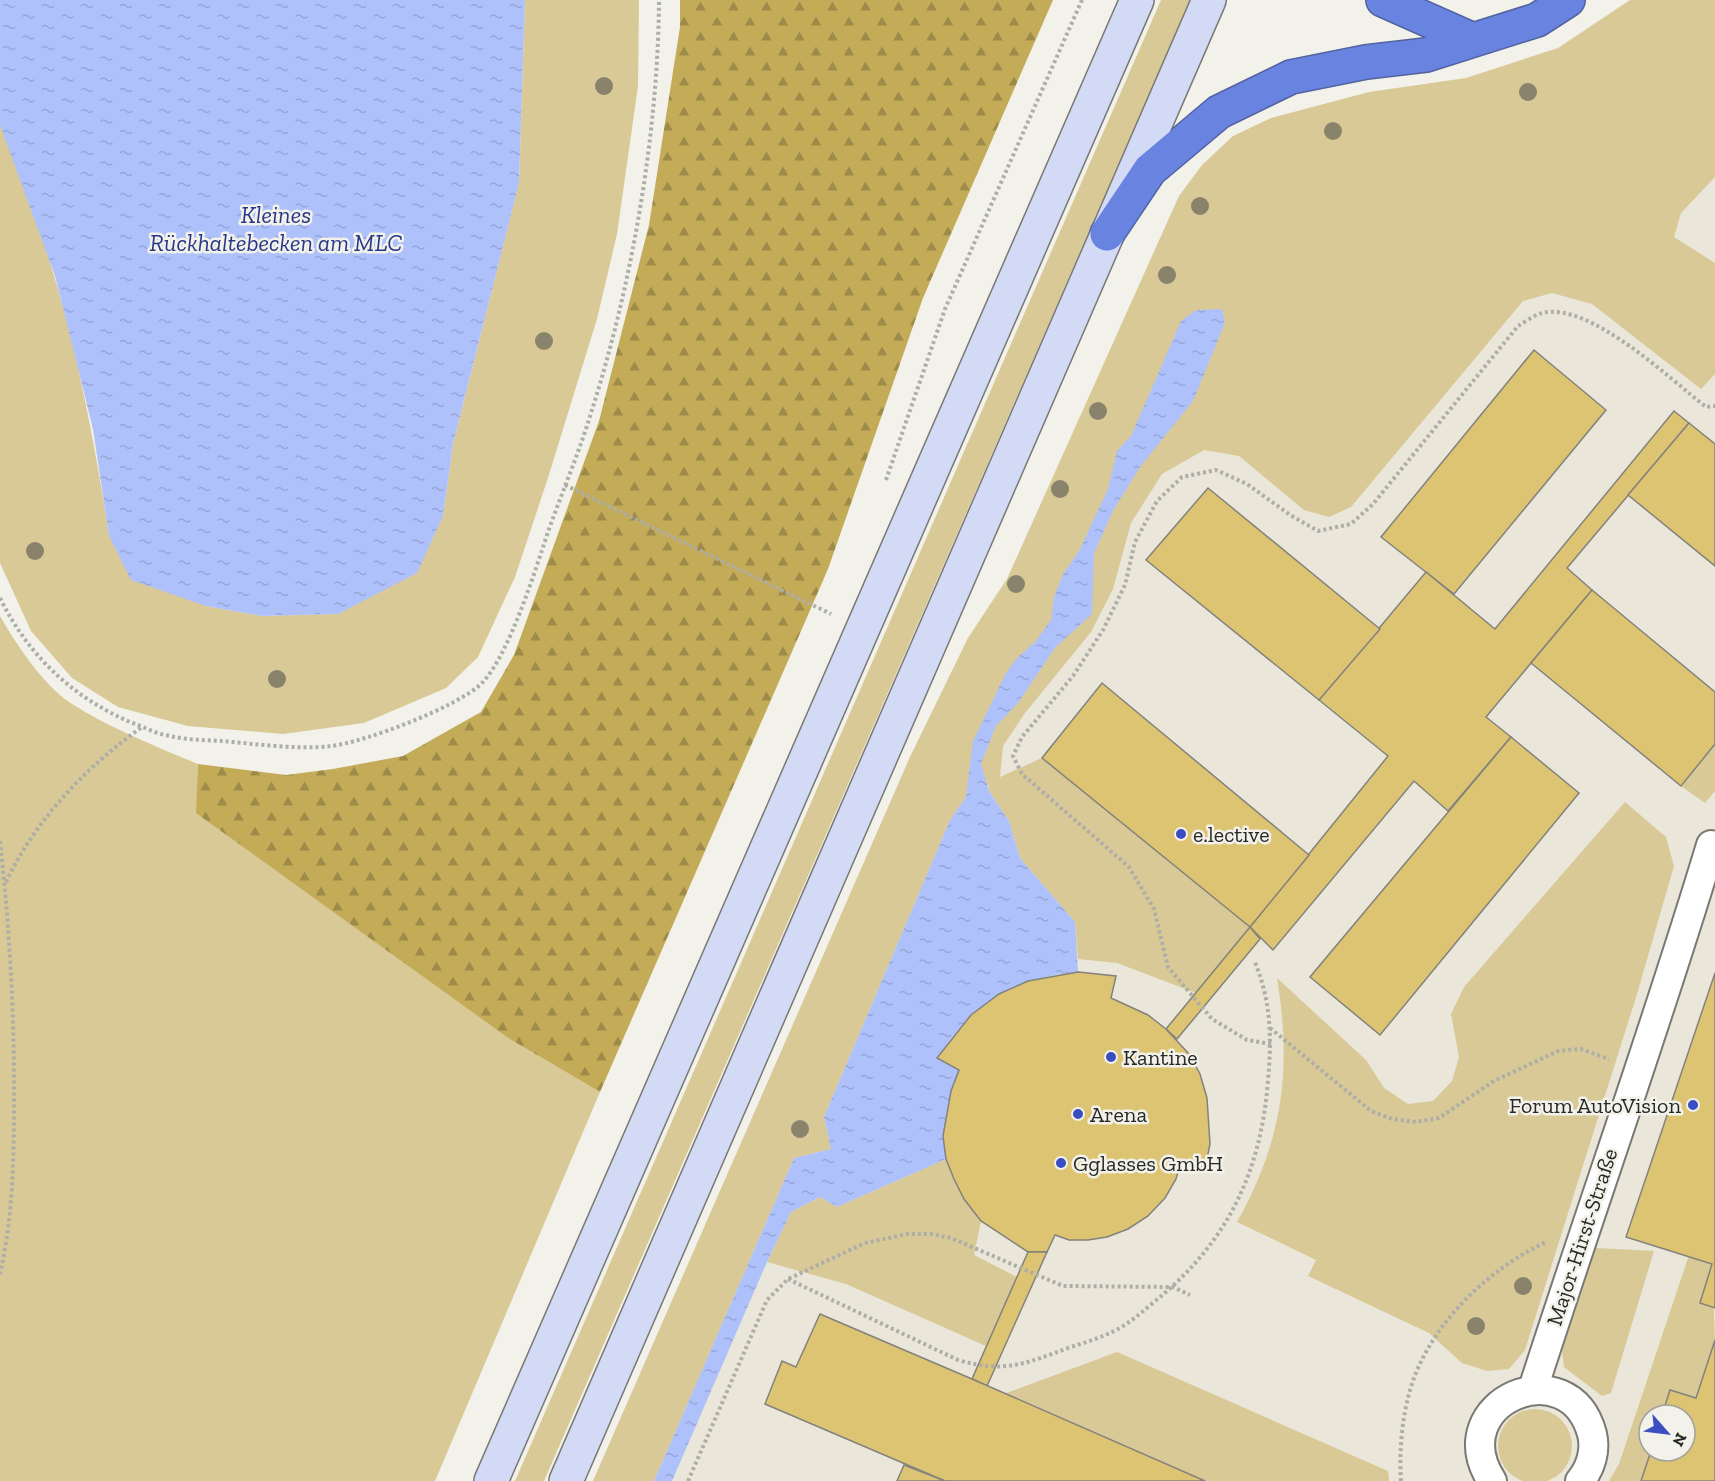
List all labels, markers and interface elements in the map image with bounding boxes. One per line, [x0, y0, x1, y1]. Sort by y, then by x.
water label: Kleines Rückhaltebecken am MLC [150, 200, 402, 257]
place label: e.lective [1193, 821, 1270, 848]
marker: e.lective [1174, 827, 1188, 841]
place label: Kantine [1123, 1044, 1198, 1071]
marker: Kantine [1104, 1050, 1118, 1064]
place label: Forum AutoVision [1509, 1092, 1681, 1119]
marker: Forum AutoVision [1686, 1098, 1700, 1112]
place label: Arena [1090, 1101, 1147, 1128]
marker: Arena [1071, 1107, 1085, 1121]
street label: Major-Hirst-Straße [1541, 1145, 1623, 1329]
place label: Gglasses GmbH [1073, 1150, 1223, 1177]
marker: Gglasses GmbH [1054, 1156, 1068, 1170]
north arrow [1637, 1403, 1697, 1463]
text: N [1669, 1430, 1691, 1450]

